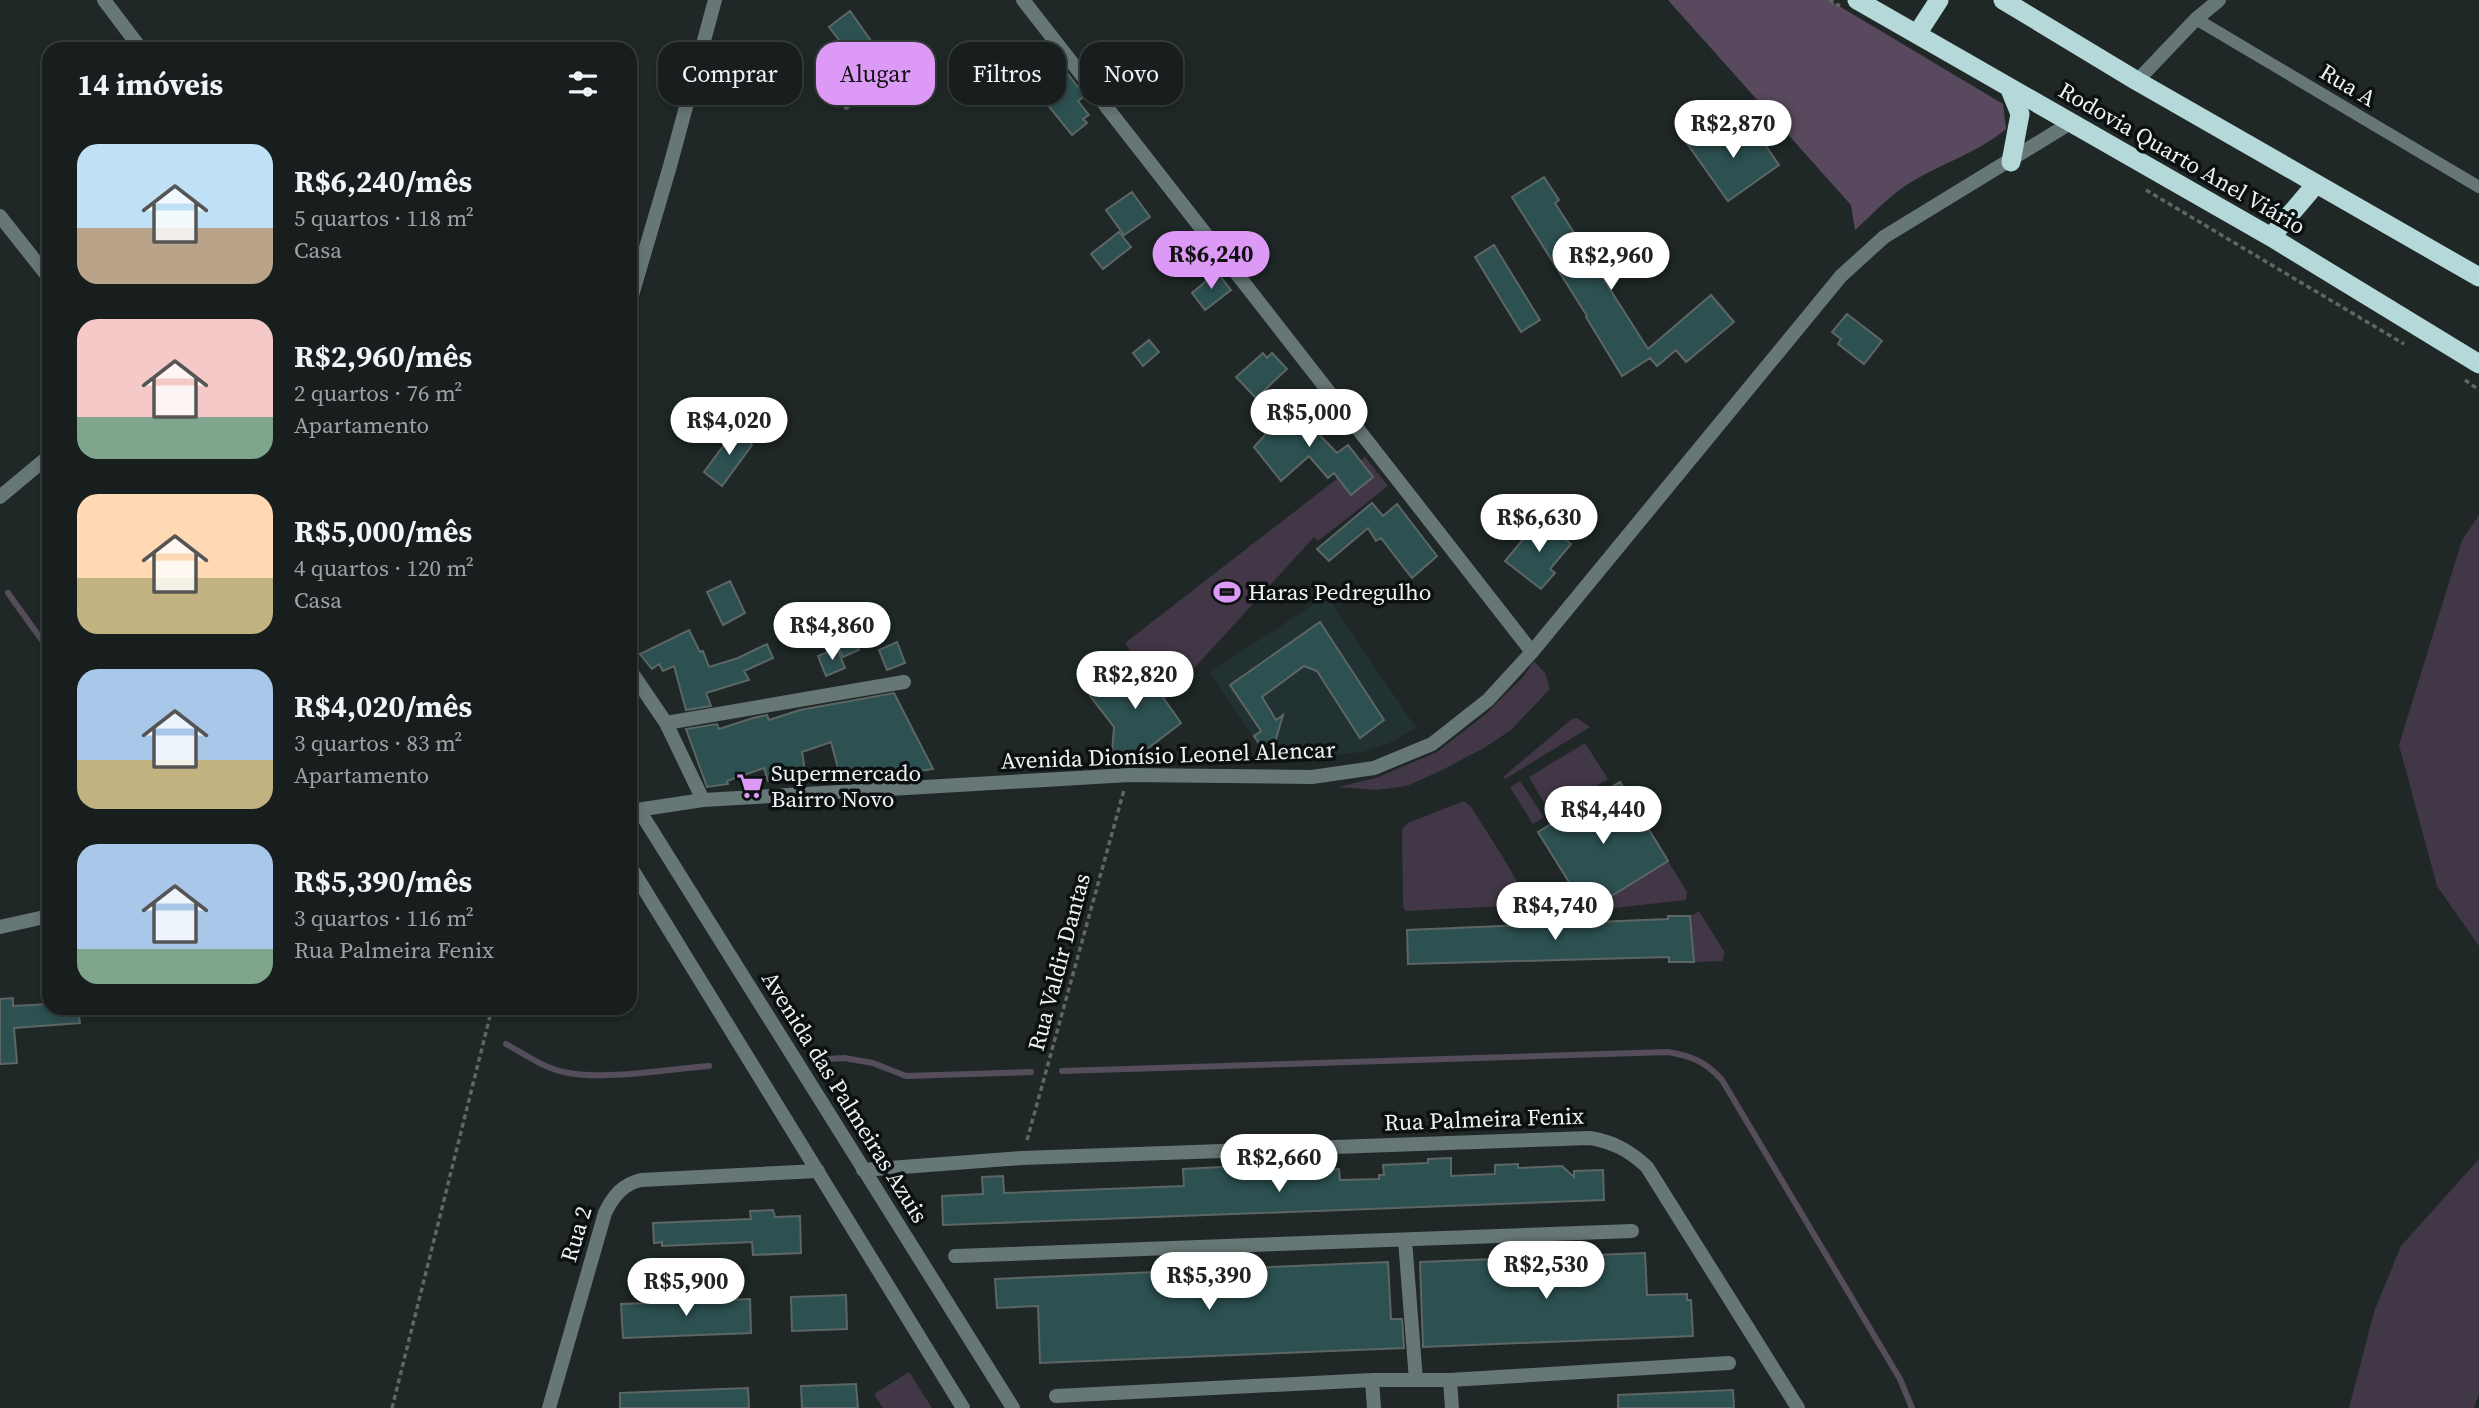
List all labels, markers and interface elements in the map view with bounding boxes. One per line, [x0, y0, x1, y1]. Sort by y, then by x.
chip: Comprar [658, 42, 802, 105]
chip: Alugar [816, 42, 935, 105]
chip: Filtros [949, 42, 1066, 105]
chip: Novo [1080, 42, 1183, 105]
street label: Rua A [2314, 56, 2383, 115]
text: 14 imóveis [77, 64, 223, 105]
icon: filters [564, 65, 602, 103]
street label: Rodovia Quarto Anel Viário [2053, 74, 2311, 242]
pin: R$2,870 [1668, 100, 1798, 160]
text: R$2,870 [1691, 107, 1775, 139]
text: R$6,240/mês [294, 161, 472, 202]
icon: home [133, 172, 217, 256]
text: 5 quartos · 118 m² [294, 202, 474, 234]
pin: R$6,240 [1146, 232, 1276, 291]
pin: R$2,960 [1546, 232, 1676, 292]
text: Casa [294, 234, 342, 266]
text: R$6,240 [1169, 238, 1253, 270]
text: R$2,960 [1569, 239, 1653, 271]
text: R$2,960/mês [294, 336, 472, 377]
icon: home [133, 347, 217, 431]
text: 2 quartos · 76 m² [294, 377, 463, 409]
pin: R$5,000 [1244, 390, 1374, 449]
text: R$5,000 [1267, 396, 1351, 428]
pin: R$4,020 [664, 398, 794, 457]
text: R$4,020 [687, 404, 771, 436]
text: Apartamento [294, 409, 429, 441]
pin: R$6,630 [1474, 494, 1604, 554]
text: R$6,630 [1497, 501, 1581, 533]
text: R$5,000/mês [294, 511, 472, 552]
icon: home [133, 522, 217, 606]
text: 4 quartos · 120 m² [294, 552, 474, 584]
place label: Haras Pedregulho [1248, 576, 1432, 608]
sports icon: Haras Pedregulho [1212, 577, 1242, 607]
text: Casa [294, 584, 342, 616]
pin: R$4,860 [767, 602, 897, 662]
text: R$4,860 [790, 609, 874, 641]
pin: R$2,820 [1070, 652, 1200, 711]
text: R$2,820 [1093, 658, 1177, 690]
text: R$4,020/mês [294, 686, 472, 727]
icon: home [133, 697, 217, 781]
text: 3 quartos · 83 m² [294, 727, 463, 759]
street label: Avenida Dionísio Leonel Alencar [1000, 733, 1336, 777]
place label: Supermercado Bairro Novo [771, 757, 921, 815]
text: Apartamento [294, 759, 429, 791]
supermarket icon: Supermercado Bairro Novo [735, 771, 765, 801]
pin: R$4,440 [1538, 786, 1668, 846]
text: R$4,440 [1561, 793, 1645, 825]
text: R$5,390/mês [294, 861, 472, 902]
street label: Rua Valdir Dantas [1020, 870, 1098, 1054]
icon: home [133, 872, 217, 956]
pin: R$4,740 [1490, 883, 1620, 942]
text: R$4,740 [1513, 889, 1597, 921]
text: 3 quartos · 116 m² [294, 902, 474, 934]
text: Rua Palmeira Fenix [294, 934, 494, 966]
street label: Avenida das Palmeiras Azuis [754, 965, 936, 1229]
street label: Rua Palmeira Fenix [1383, 1100, 1585, 1138]
pin: R$2,660 [1214, 1134, 1344, 1194]
text: R$2,660 [1237, 1141, 1321, 1173]
street label: Rua 2 [552, 1202, 600, 1266]
pin: R$2,530 [1481, 1242, 1611, 1301]
text: R$2,530 [1504, 1248, 1588, 1280]
pin: R$5,390 [1144, 1252, 1274, 1312]
pin: R$5,900 [621, 1258, 751, 1318]
text: R$5,390 [1167, 1259, 1251, 1291]
text: R$5,900 [644, 1265, 728, 1297]

